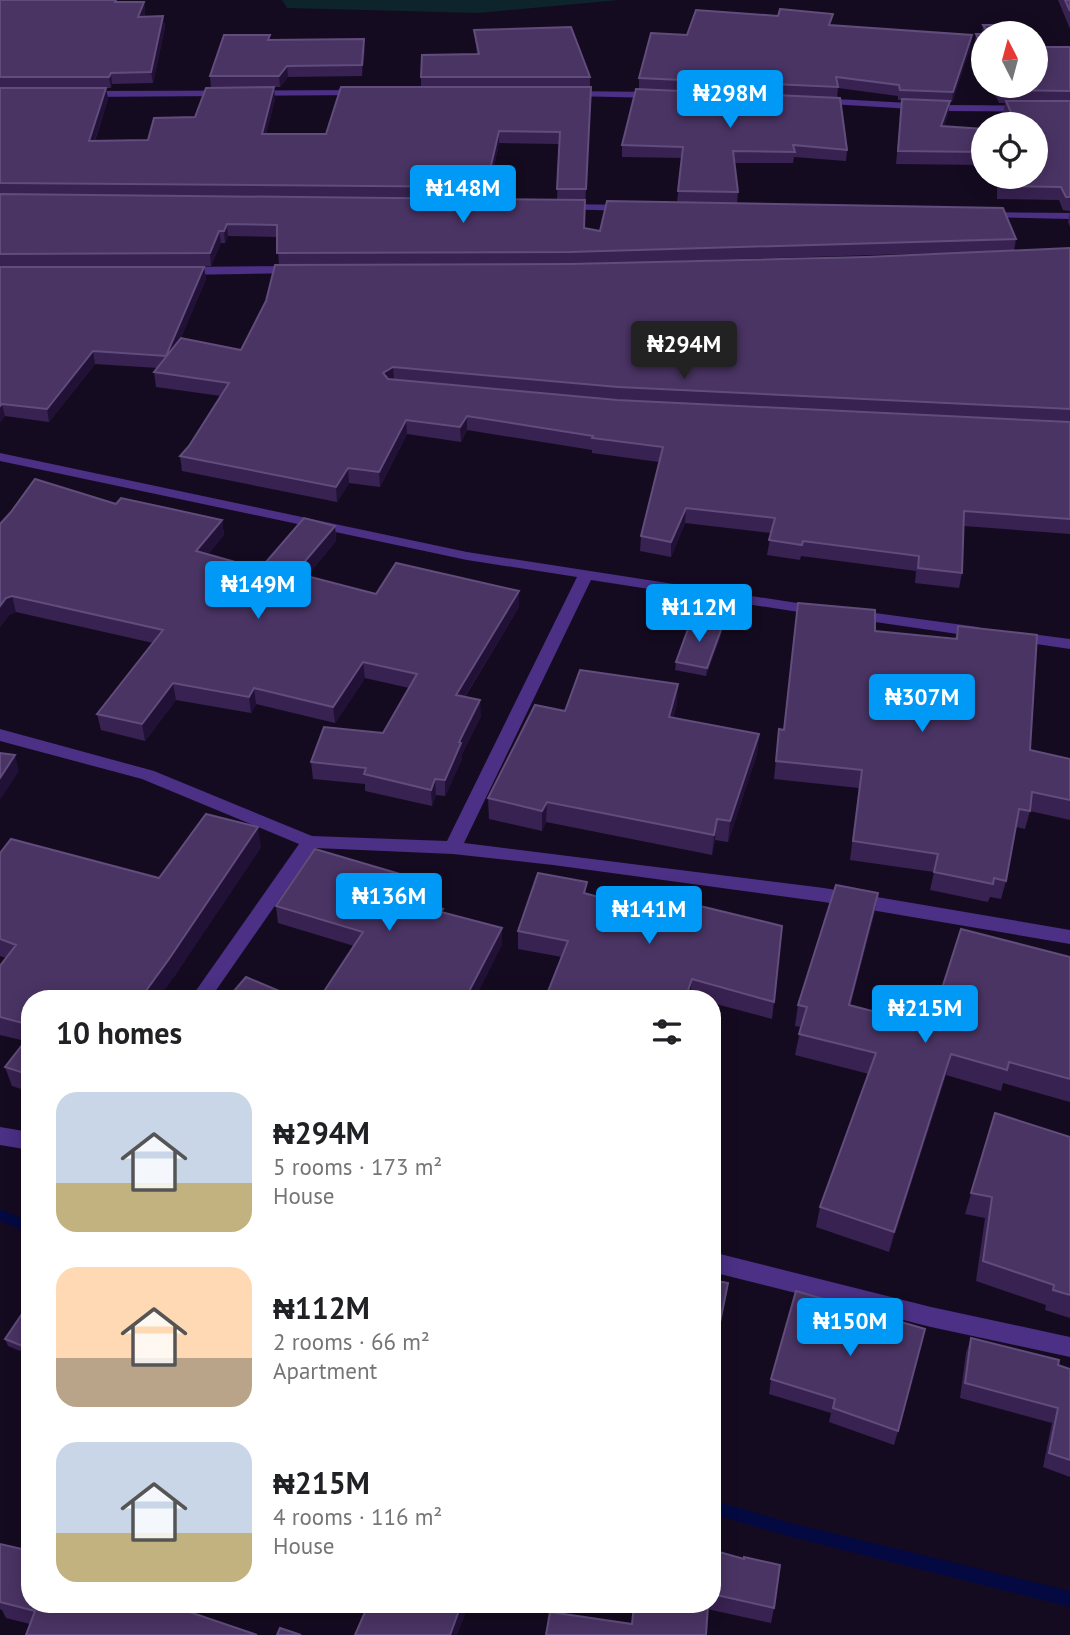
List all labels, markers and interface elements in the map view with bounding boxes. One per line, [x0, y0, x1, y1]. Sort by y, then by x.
north arrow [971, 21, 1048, 98]
map controls [971, 21, 1048, 189]
pin: ₦298M [681, 71, 779, 130]
text: ₦298M [693, 78, 767, 107]
button: locate [971, 112, 1048, 189]
pin: ₦148M [414, 166, 512, 225]
text: ₦148M [426, 173, 500, 202]
pin: ₦294M [635, 322, 733, 381]
text: ₦294M [647, 329, 721, 358]
pin: ₦149M [209, 562, 307, 621]
text: ₦149M [221, 569, 295, 598]
pin: ₦112M [650, 584, 748, 644]
text: ₦112M [662, 592, 736, 621]
pin: ₦307M [873, 674, 971, 734]
text: ₦307M [885, 682, 959, 711]
pin: ₦136M [340, 874, 438, 933]
text: ₦136M [352, 881, 426, 910]
pin: ₦141M [600, 886, 698, 946]
text: ₦141M [612, 894, 686, 923]
pin: ₦215M [876, 986, 974, 1045]
text: ₦215M [888, 993, 962, 1022]
text: 10 homes [56, 1013, 182, 1052]
icon: filters [648, 1013, 686, 1051]
text: ₦294M [273, 1113, 370, 1152]
icon: home [112, 1120, 196, 1204]
text: 5 rooms · 173 m² [273, 1152, 442, 1181]
text: House [273, 1181, 335, 1210]
text: ₦112M [273, 1288, 370, 1327]
icon: home [112, 1295, 196, 1379]
pin: ₦150M [801, 1298, 899, 1358]
text: ₦150M [813, 1306, 887, 1335]
text: 2 rooms · 66 m² [273, 1327, 430, 1356]
text: Apartment [273, 1356, 377, 1385]
text: ₦215M [273, 1463, 370, 1502]
icon: home [112, 1470, 196, 1554]
text: 4 rooms · 116 m² [273, 1502, 442, 1531]
text: House [273, 1531, 335, 1560]

